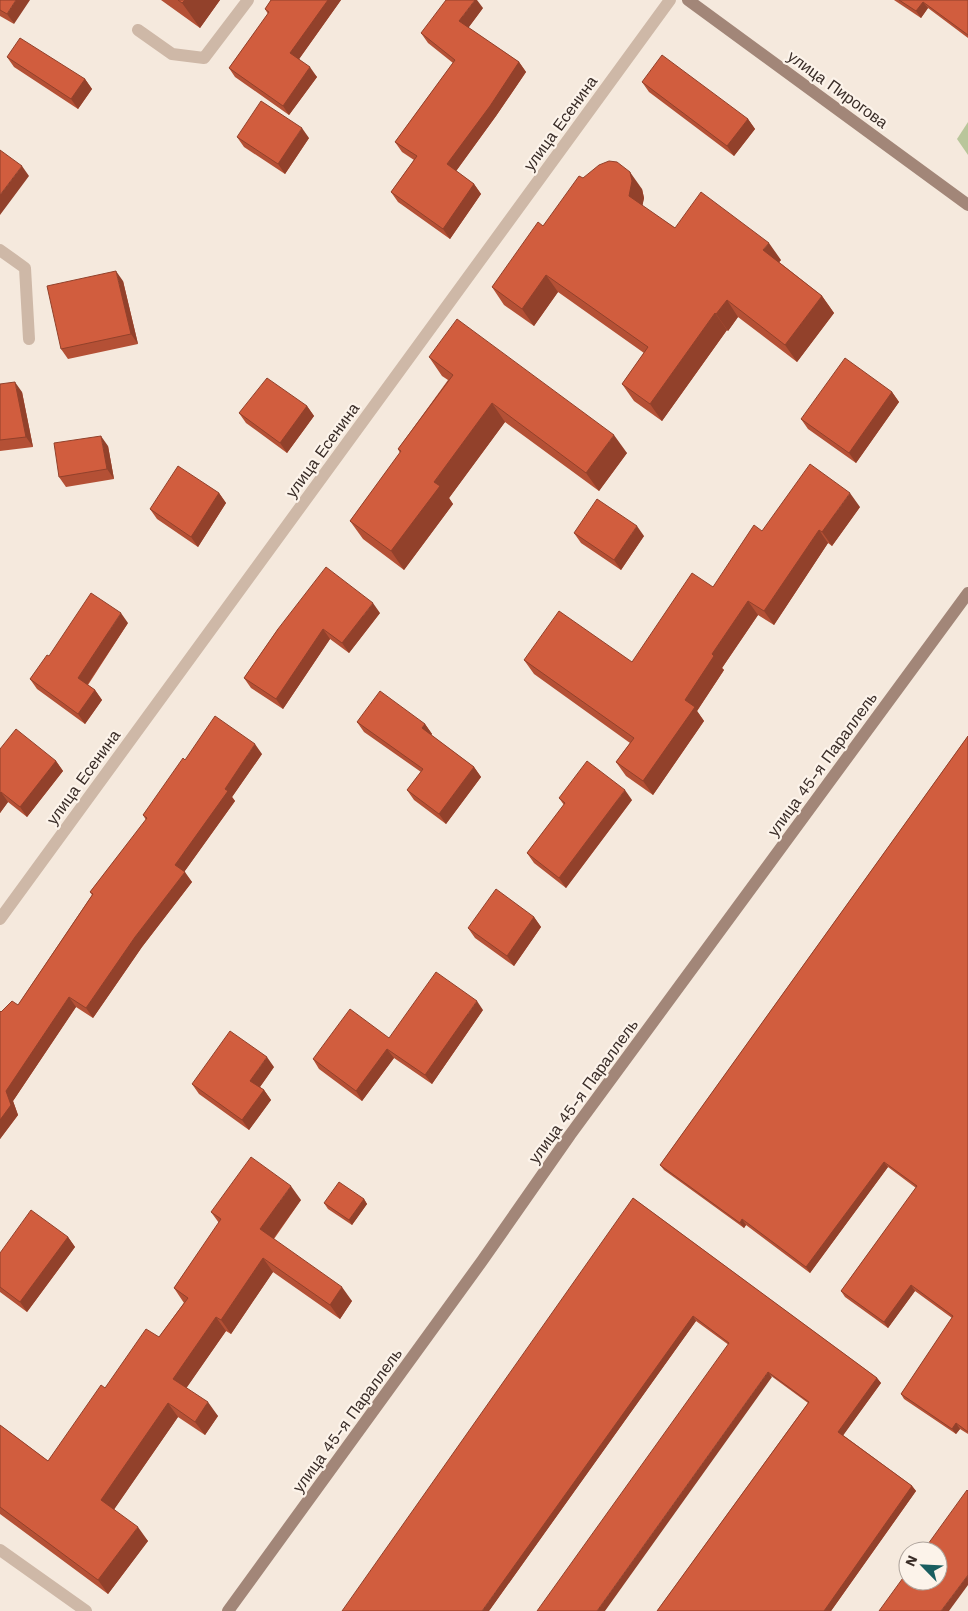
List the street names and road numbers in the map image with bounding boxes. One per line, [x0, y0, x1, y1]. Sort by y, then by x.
street label: улица Пирогова [784, 47, 892, 132]
street label: улица Есенина [520, 72, 601, 174]
street label: улица Есенина [282, 399, 363, 501]
street label: улица 45-я Параллель [764, 688, 881, 840]
street label: улица Есенина [43, 726, 124, 828]
street label: улица 45-я Параллель [525, 1015, 642, 1167]
street label: улица 45-я Параллель [289, 1344, 406, 1496]

